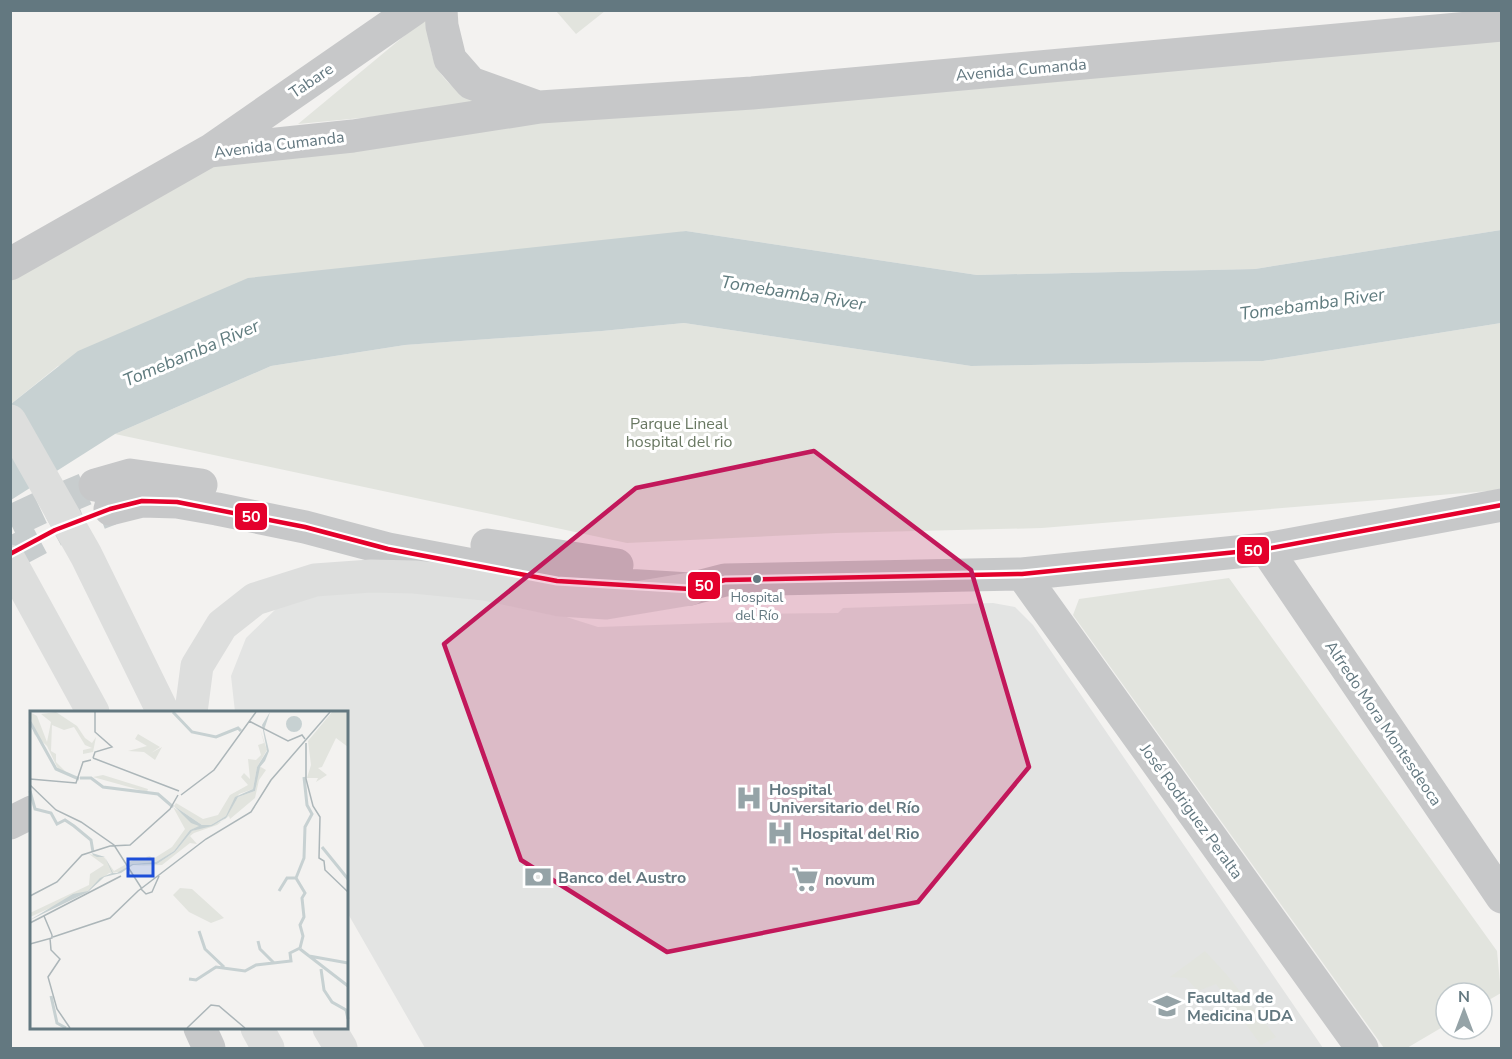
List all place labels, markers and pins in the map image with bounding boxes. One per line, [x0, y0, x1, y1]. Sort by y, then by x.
marker: Hospital del Río [751, 573, 763, 585]
place label: Hospital del Río [730, 588, 784, 625]
place label: Hospital Universitario del Río [769, 779, 920, 819]
hospital icon: Hospital Universitario del Río [734, 783, 764, 813]
hospital icon: Hospital del Rio [765, 818, 795, 848]
place label: Hospital del Rio [800, 823, 919, 845]
bank icon: Banco del Austro [523, 862, 553, 892]
supermarket icon: novum [790, 864, 820, 894]
place label: Banco del Austro [558, 867, 686, 889]
place label: novum [825, 869, 875, 891]
place label: Facultad de Medicina UDA [1187, 987, 1293, 1027]
school or university icon: Facultad de Medicina UDA [1152, 991, 1182, 1021]

